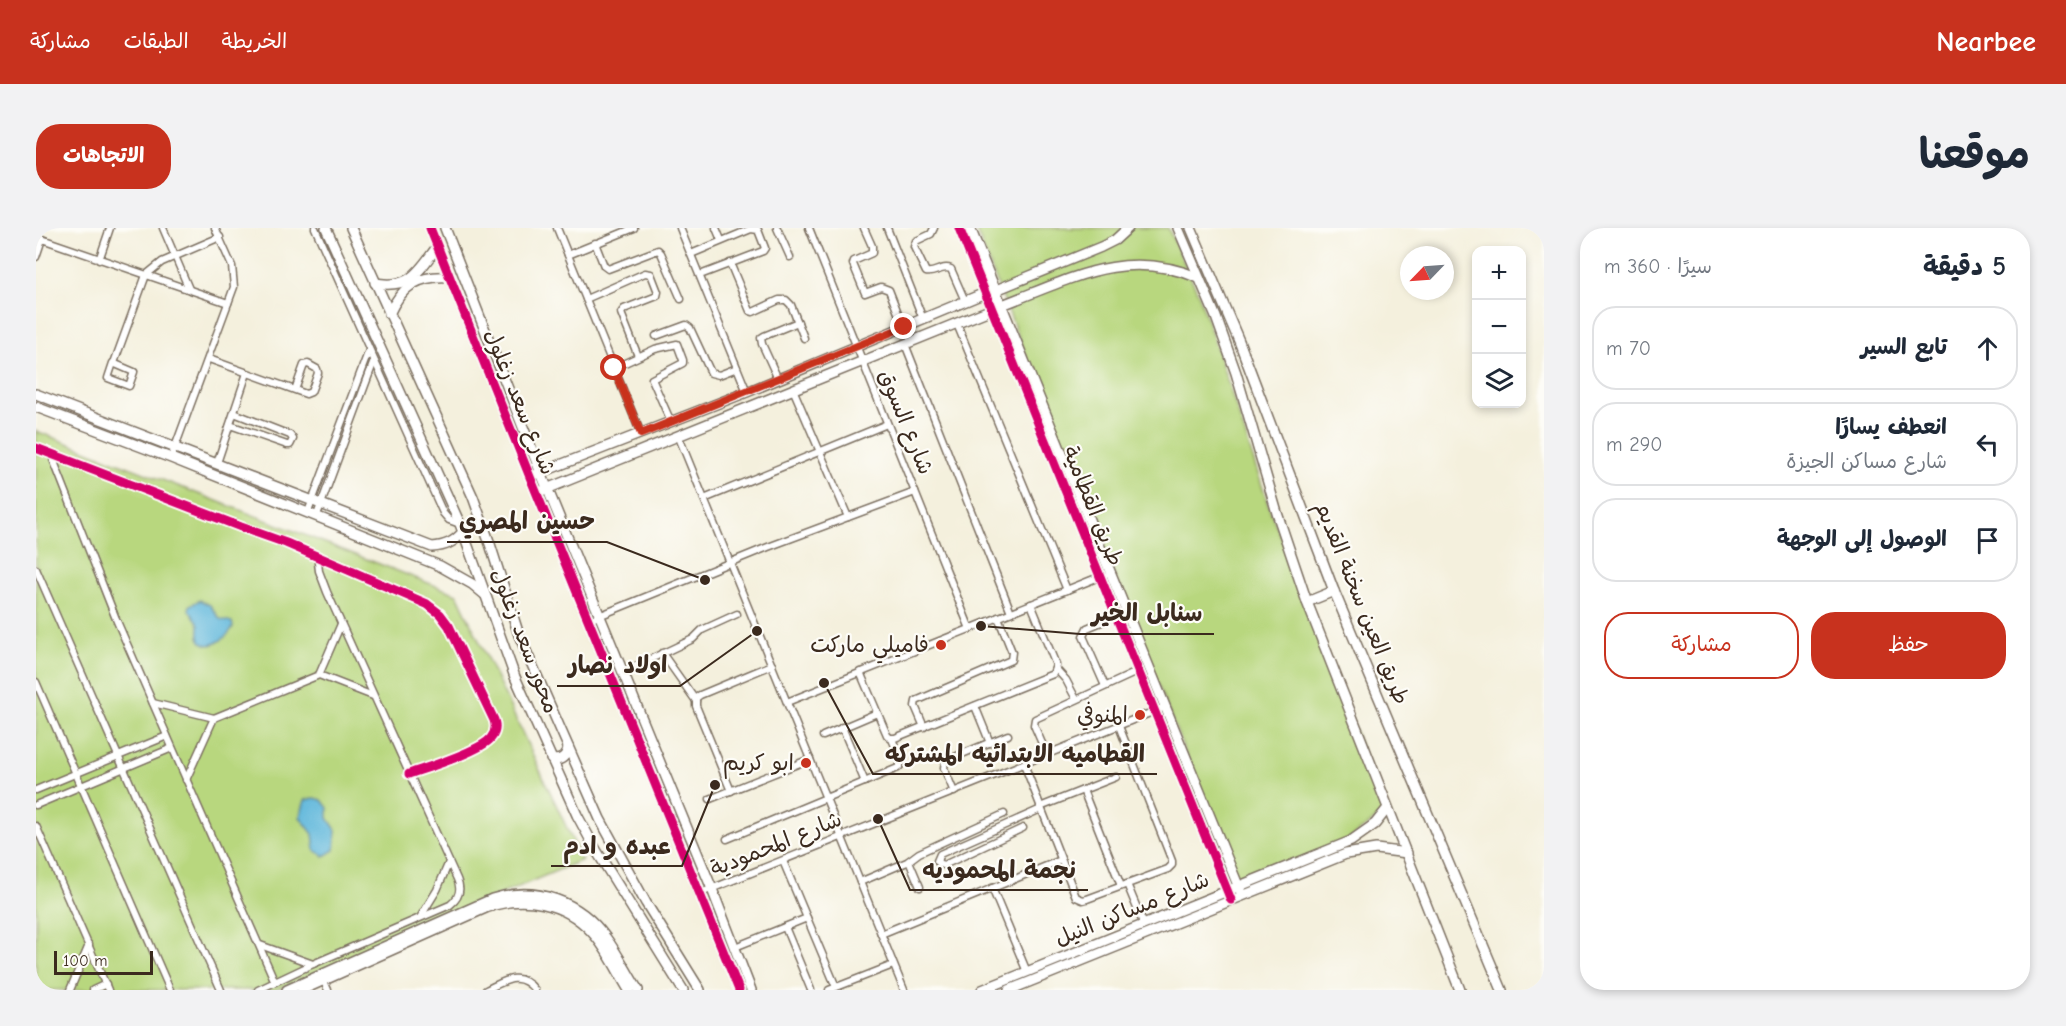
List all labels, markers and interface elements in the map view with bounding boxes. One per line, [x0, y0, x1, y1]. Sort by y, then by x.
text: Nearbee [1936, 26, 2036, 58]
text: مشاركة [30, 29, 91, 53]
text: الطبقات [124, 29, 189, 53]
text: الخريطة [222, 29, 287, 53]
button: الاتجاهات [36, 124, 171, 189]
text: موقعنا [1919, 130, 2030, 179]
north arrow [1400, 246, 1454, 300]
map controls [1472, 246, 1526, 408]
button: + [1472, 246, 1526, 300]
text: 5 دقيقة [1923, 252, 2006, 282]
text: سيرًا · 360 m [1604, 255, 1712, 278]
button: − [1472, 300, 1526, 354]
route end [890, 313, 916, 339]
street label: شارع سعد زغلول [477, 325, 561, 479]
icon: ahead [1971, 332, 2004, 365]
text: تابع السير [1861, 334, 1947, 360]
text: 70 m [1606, 337, 1651, 360]
route start [600, 354, 626, 380]
button: layers [1472, 354, 1526, 408]
street label: شارع السوق [871, 366, 939, 479]
text: انعطف يسارًا [1835, 414, 1947, 440]
icon: left [1971, 428, 2004, 461]
text: 290 m [1606, 433, 1663, 456]
street label: طريق القطامية [1057, 442, 1129, 570]
text: شارع مساكن الجيزة [1786, 450, 1947, 473]
street label: طريق العين سخنة القديم [1307, 498, 1415, 709]
callout: حسين المصري [447, 500, 607, 542]
text: حسين المصري [459, 507, 595, 539]
icon: arrive [1971, 524, 2004, 557]
text: الوصول إلى الوجهة [1777, 526, 1947, 552]
street label: محور سعد زغلول [485, 565, 565, 717]
callout: سنابل الخير [1080, 592, 1214, 634]
text: سنابل الخير [1090, 599, 1202, 627]
button: مشاركة [1604, 612, 1799, 679]
button: حفظ [1811, 612, 2006, 679]
place label: فاميلي ماركت [810, 632, 929, 664]
marker: فاميلي ماركت [934, 638, 948, 652]
callout: اولاد نصار [557, 644, 680, 686]
text: اولاد نصار [567, 651, 667, 679]
place label: المنوفي [1077, 701, 1128, 731]
marker: المنوفي [1133, 708, 1147, 722]
callout: القطاميه الابتدائيه المشتركه [873, 732, 1157, 774]
text: القطاميه الابتدائيه المشتركه [885, 740, 1145, 768]
place label: ابو كريم [723, 750, 794, 779]
marker: ابو كريم [799, 756, 813, 770]
street label: شارع المحمودية [706, 806, 846, 884]
callout: عبده و ادم [551, 824, 682, 866]
text: عبده و ادم [563, 832, 671, 864]
callout: نجمة المحموديه [910, 848, 1088, 890]
text: نجمة المحموديه [922, 856, 1076, 885]
street label: شارع مساكن النيل [1051, 866, 1214, 954]
scale bar [54, 948, 153, 976]
text: 100 m [63, 952, 107, 970]

